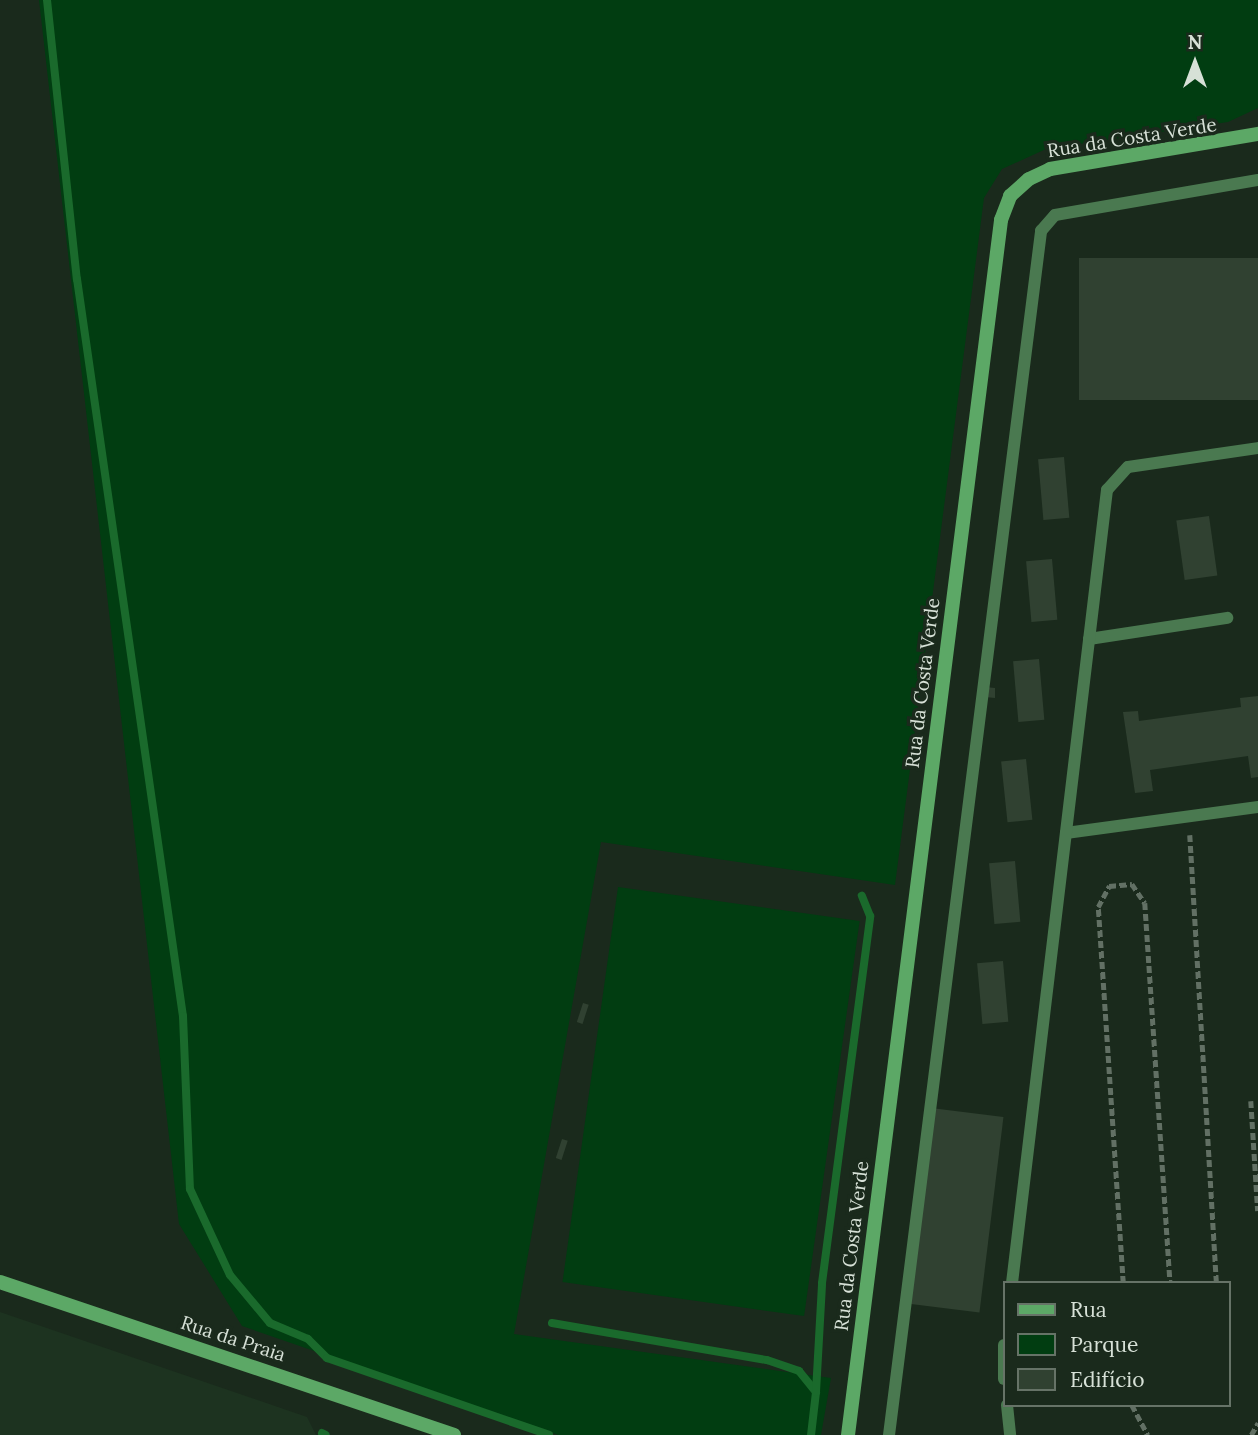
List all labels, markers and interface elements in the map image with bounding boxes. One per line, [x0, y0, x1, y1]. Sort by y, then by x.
north arrow [1160, 28, 1230, 98]
text: N [1188, 30, 1202, 54]
street label: Rua da Costa Verde [1046, 113, 1218, 163]
street label: Rua da Costa Verde [901, 597, 945, 769]
street label: Rua da Costa Verde [830, 1160, 874, 1332]
legend [1002, 1281, 1230, 1407]
text: Rua [1070, 1296, 1107, 1323]
street label: Rua da Praia [178, 1311, 288, 1367]
text: Parque [1070, 1331, 1138, 1358]
text: Edifício [1070, 1366, 1145, 1393]

